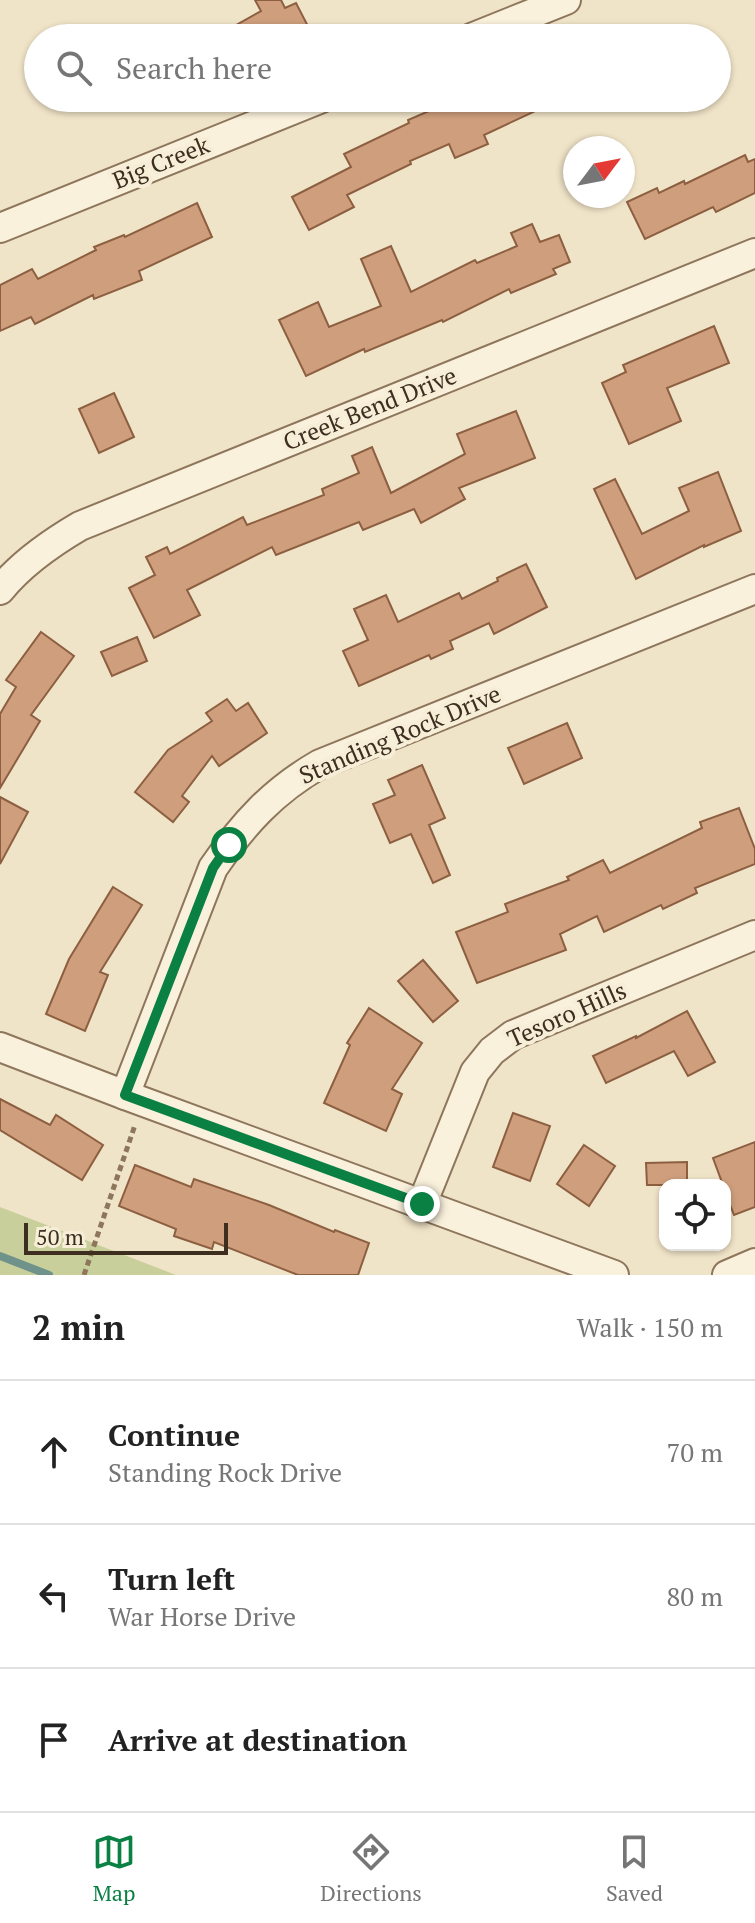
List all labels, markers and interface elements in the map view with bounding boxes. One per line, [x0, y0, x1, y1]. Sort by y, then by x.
search box [24, 24, 731, 112]
icon: search [52, 46, 96, 90]
text: Search here [116, 48, 272, 88]
street label: Big Creek [108, 128, 214, 196]
north arrow [563, 136, 635, 208]
street label: Creek Bend Drive [278, 359, 461, 457]
street label: Standing Rock Drive [294, 677, 505, 791]
route start [211, 827, 247, 863]
street label: Tesoro Hills [502, 974, 631, 1055]
map controls [659, 1179, 731, 1251]
button: locate [659, 1179, 731, 1251]
route end [404, 1186, 440, 1222]
scale bar [24, 1219, 228, 1255]
text: 50 m [36, 1222, 84, 1251]
text: 2 min [32, 1305, 125, 1350]
text: Walk · 150 m [577, 1310, 723, 1344]
text: Continue [108, 1415, 240, 1455]
icon: ahead [32, 1430, 76, 1474]
text: 70 m [667, 1435, 723, 1469]
text: Standing Rock Drive [108, 1455, 342, 1489]
text: Turn left [108, 1559, 235, 1599]
icon: left [32, 1574, 76, 1618]
text: 80 m [667, 1579, 723, 1613]
text: War Horse Drive [108, 1599, 296, 1633]
icon: arrive [32, 1718, 76, 1762]
text: Arrive at destination [108, 1720, 407, 1760]
tab: Map [92, 1830, 136, 1907]
tab: Directions [320, 1830, 422, 1907]
tab: Saved [606, 1830, 663, 1907]

